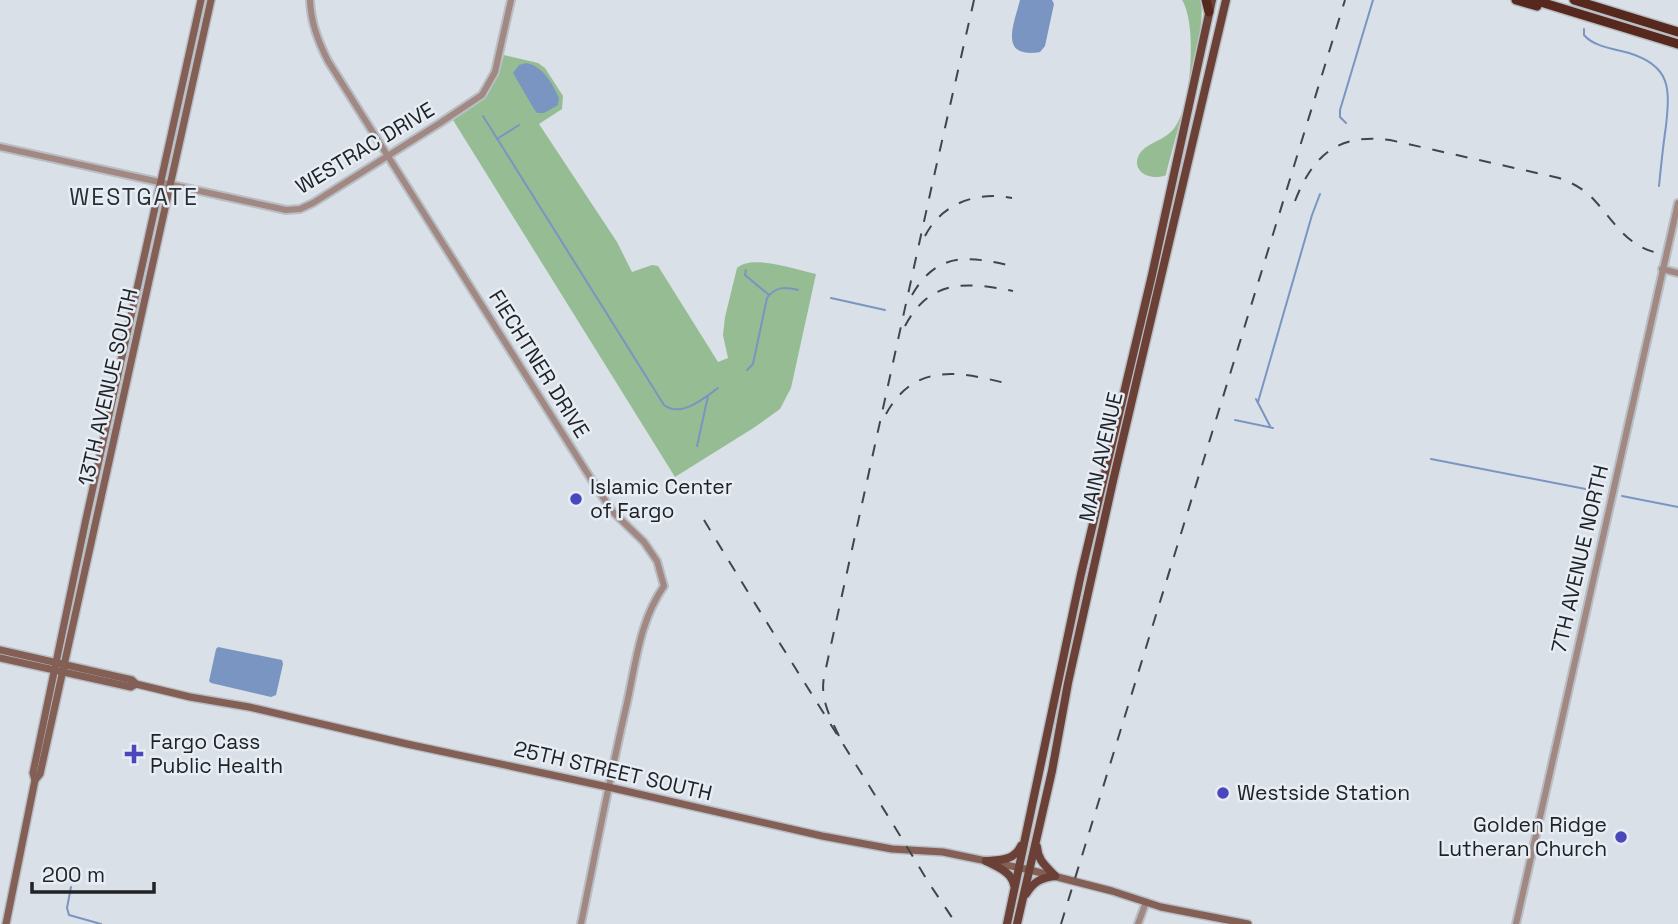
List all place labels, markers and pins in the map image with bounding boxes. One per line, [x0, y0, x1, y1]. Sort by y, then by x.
place label: Islamic Center of Fargo [590, 473, 733, 524]
marker: Islamic Center of Fargo [568, 491, 584, 507]
place label: Fargo Cass Public Health [150, 728, 283, 779]
marker: Fargo Cass Public Health [124, 744, 144, 764]
place label: Westside Station [1237, 779, 1410, 806]
marker: Westside Station [1215, 785, 1231, 801]
place label: Golden Ridge Lutheran Church [1438, 811, 1607, 862]
marker: Golden Ridge Lutheran Church [1613, 829, 1629, 845]

